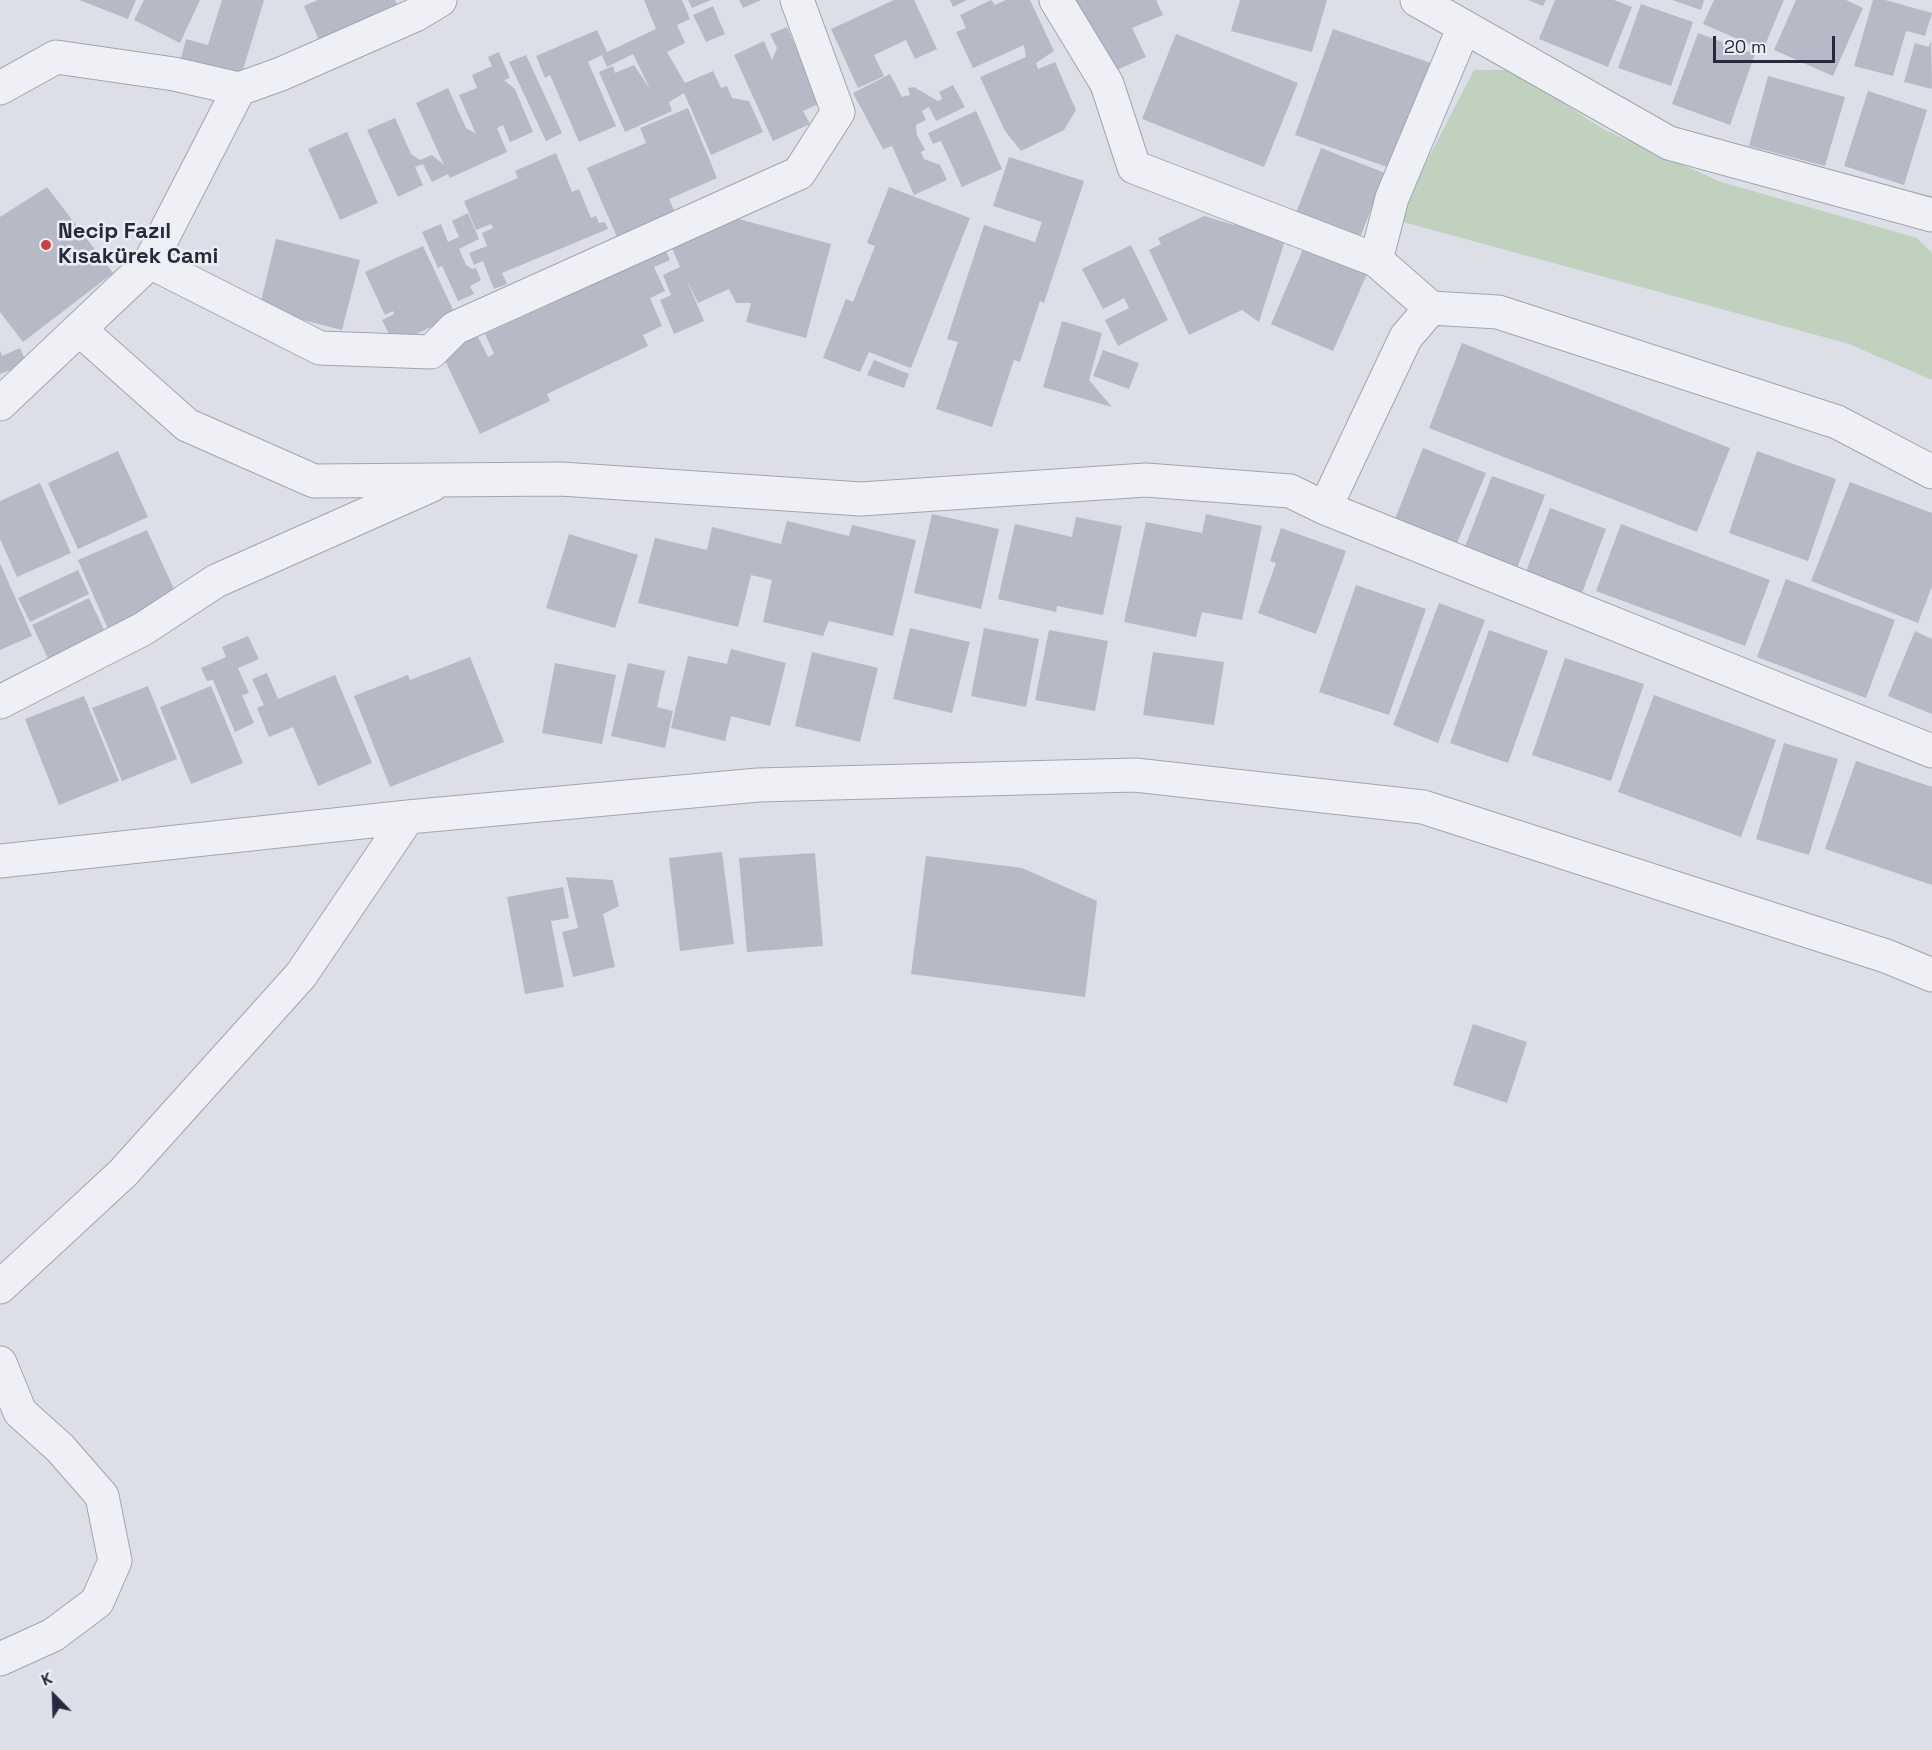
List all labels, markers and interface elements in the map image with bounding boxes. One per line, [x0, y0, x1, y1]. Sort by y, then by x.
scale bar [1716, 24, 1838, 62]
text: 20 m [1724, 35, 1767, 58]
place label: Necip Fazıl Kısakürek Cami [58, 219, 218, 270]
marker: Necip Fazıl Kısakürek Cami [39, 238, 53, 252]
north arrow [24, 1666, 84, 1726]
text: K [38, 1667, 55, 1691]

